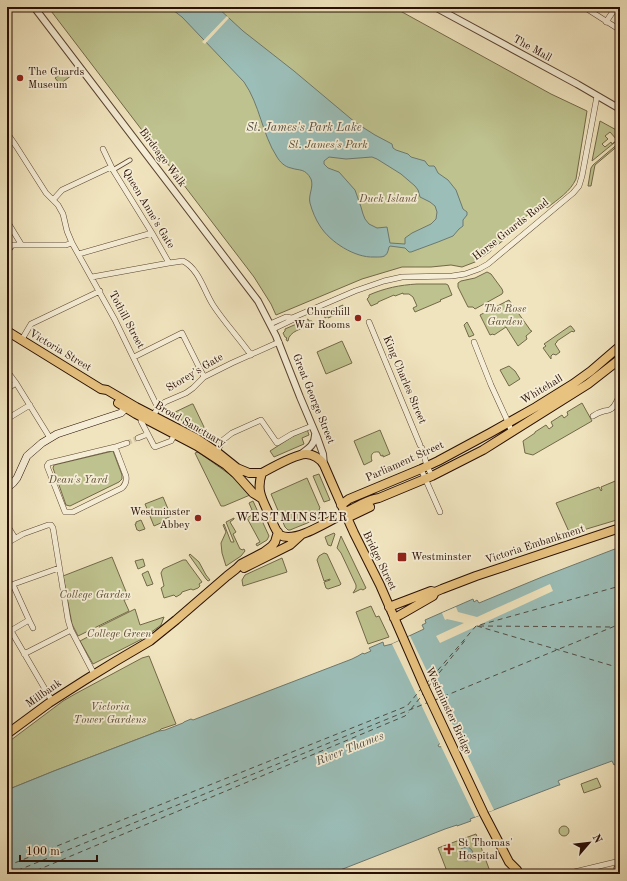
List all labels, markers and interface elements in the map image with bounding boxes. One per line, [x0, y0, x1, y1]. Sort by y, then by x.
street label: The Mall [511, 34, 553, 64]
place label: The Guards Museum [28, 67, 84, 91]
marker: The Guards Museum [15, 73, 25, 83]
water label: St. James's Park Lake [246, 122, 362, 134]
street label: Birdcage Walk [137, 127, 188, 190]
park label: St. James's Park [288, 140, 368, 151]
street label: Queen Anne's Gate [120, 167, 176, 251]
park label: Duck Island [358, 194, 417, 205]
street label: Horse Guards Road [471, 197, 551, 263]
street label: Tothill Street [106, 289, 146, 351]
park label: The Rose Garden [484, 304, 527, 328]
place label: Churchill War Rooms [294, 307, 350, 331]
marker: Churchill War Rooms [353, 313, 363, 323]
street label: Victoria Street [27, 328, 93, 374]
street label: King Charles Street [380, 334, 428, 426]
street label: Storey's Gate [165, 352, 225, 394]
street label: Great George Street [290, 352, 336, 446]
street label: Whitehall [519, 373, 565, 407]
street label: Broad Sanctuary [152, 400, 228, 450]
street label: Parliament Street [364, 440, 446, 484]
park label: Dean's Yard [48, 475, 108, 486]
place label: Westminster Abbey [130, 507, 190, 531]
district label: WESTMINSTER [236, 511, 348, 524]
marker: Westminster Abbey [193, 513, 203, 523]
street label: Victoria Embankment [484, 524, 586, 566]
street label: Bridge Street [360, 530, 398, 592]
marker: Westminster [396, 551, 408, 563]
place label: Westminster [411, 552, 472, 563]
park label: College Garden [59, 590, 132, 601]
park label: College Green [87, 629, 152, 640]
street label: Westminster Bridge [423, 666, 473, 756]
street label: Millbank [24, 678, 64, 710]
park label: Victoria Tower Gardens [74, 702, 147, 726]
water label: River Thames [313, 730, 386, 768]
north arrow [569, 823, 609, 863]
text: N [590, 833, 604, 846]
scale bar [20, 837, 97, 863]
place label: St Thomas' Hospital [458, 838, 513, 862]
marker: St Thomas' Hospital [443, 843, 455, 855]
text: 100 m [26, 846, 60, 858]

